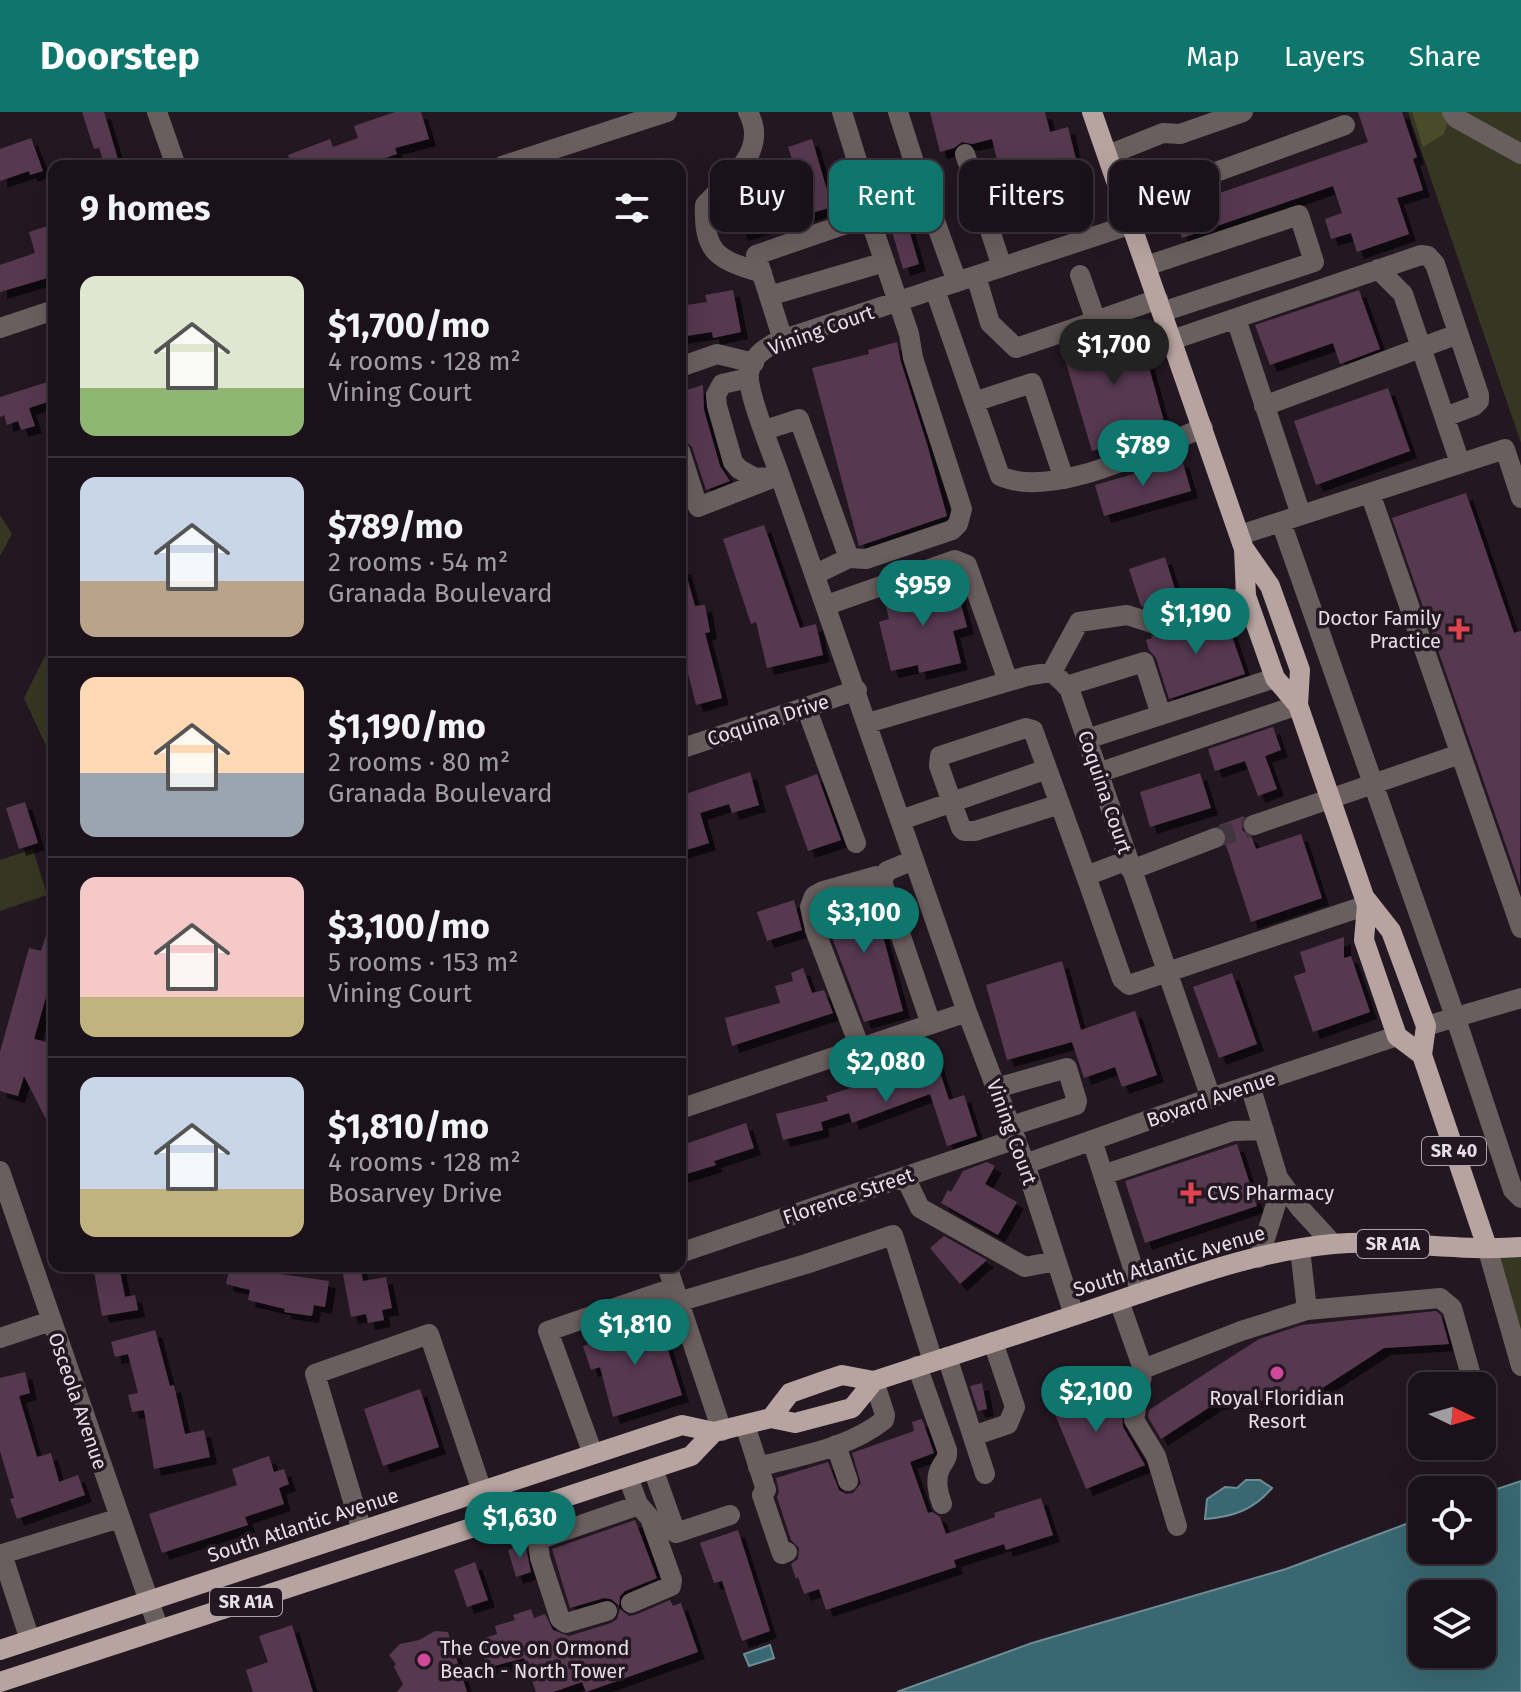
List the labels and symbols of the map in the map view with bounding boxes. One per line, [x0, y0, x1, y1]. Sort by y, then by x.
street label: Vining Court [765, 300, 878, 360]
pin: $1,700 [1049, 319, 1179, 387]
pin: $789 [1096, 420, 1190, 488]
pin: $959 [876, 560, 970, 628]
pin: $1,190 [1131, 588, 1261, 656]
place label: Doctor Family Practice [1317, 606, 1441, 653]
marker: Doctor Family Practice [1448, 618, 1470, 640]
street label: Coquina Drive [704, 689, 832, 751]
street label: Coquina Court [1073, 727, 1138, 857]
pin: $3,100 [799, 887, 929, 955]
pin: $2,080 [821, 1036, 951, 1104]
street label: Bovard Avenue [1143, 1066, 1279, 1132]
street label: Vining Court [982, 1076, 1042, 1189]
road number: SR 40 [1422, 1137, 1486, 1165]
street label: Florence Street [780, 1162, 917, 1230]
place label: CVS Pharmacy [1207, 1181, 1334, 1205]
marker: CVS Pharmacy [1182, 1184, 1200, 1202]
street label: South Atlantic Avenue [1070, 1220, 1268, 1302]
road number: SR A1A [1357, 1230, 1429, 1258]
pin: $1,810 [570, 1299, 700, 1367]
street label: Osceola Avenue [43, 1329, 113, 1473]
marker: Royal Floridian Resort [1268, 1364, 1286, 1382]
pin: $2,100 [1031, 1366, 1161, 1434]
north arrow [1408, 1372, 1496, 1460]
place label: Royal Floridian Resort [1209, 1386, 1345, 1433]
street label: South Atlantic Avenue [204, 1483, 402, 1567]
pin: $1,630 [455, 1492, 585, 1560]
road number: SR A1A [210, 1588, 282, 1616]
place label: The Cove on Ormond Beach - North Tower [440, 1636, 629, 1683]
marker: The Cove on Ormond Beach - North Tower [415, 1651, 433, 1669]

